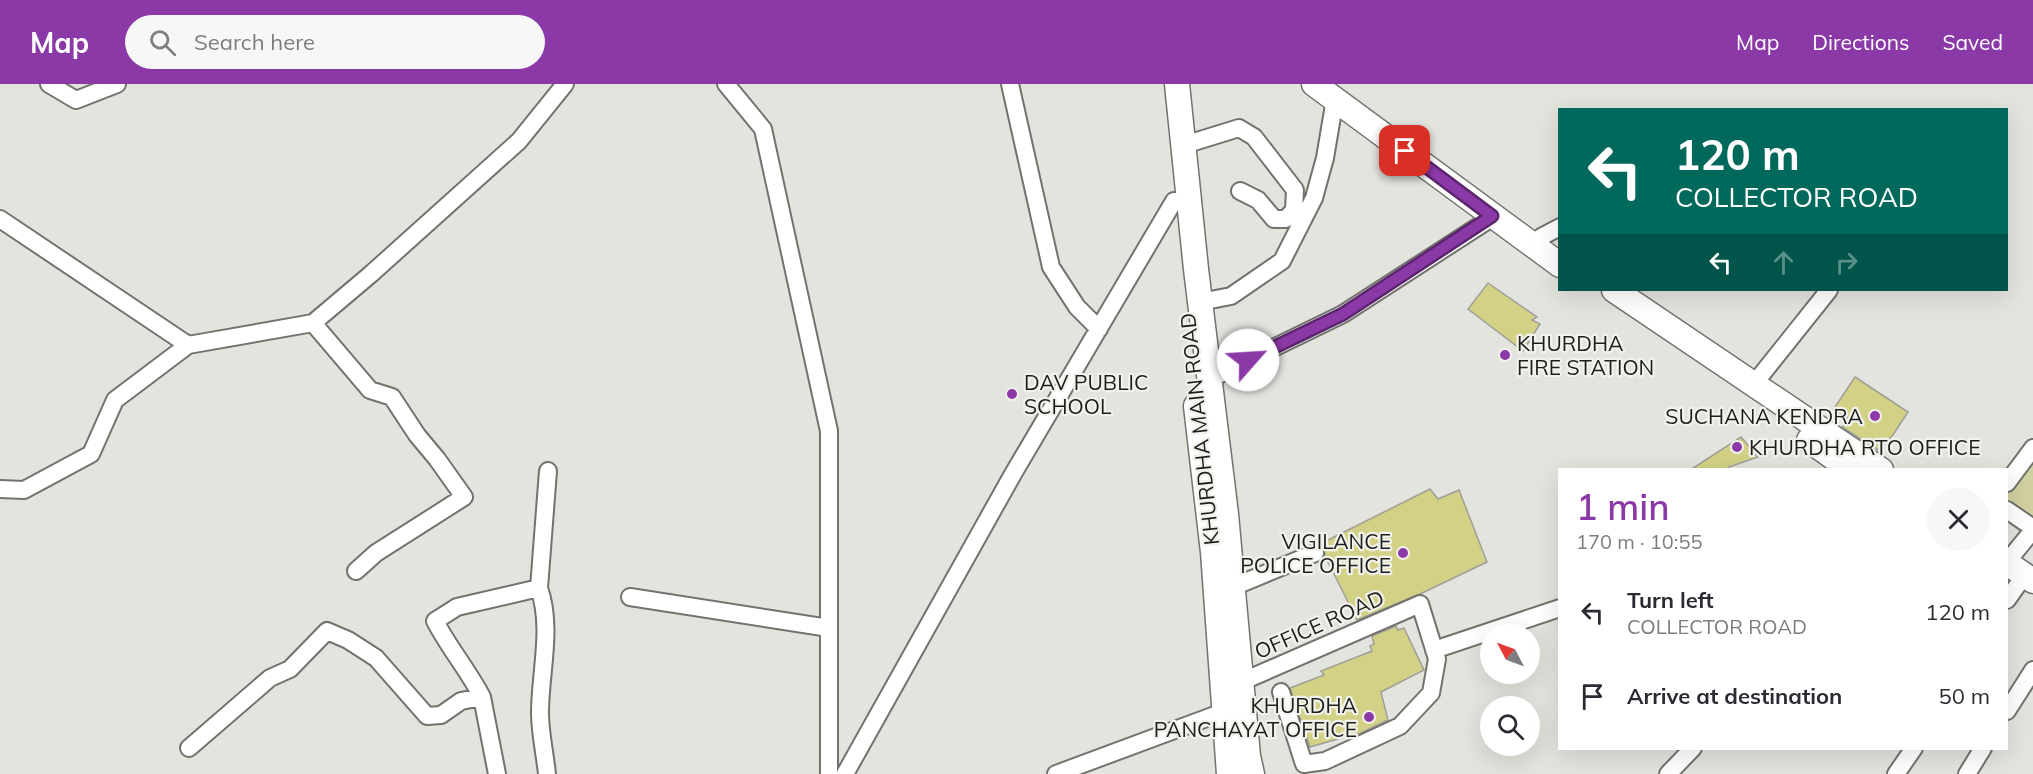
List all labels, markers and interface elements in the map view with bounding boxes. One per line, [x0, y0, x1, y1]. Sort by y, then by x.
search box [125, 15, 545, 69]
text: Map [30, 25, 89, 60]
icon: search [146, 26, 179, 59]
text: Search here [194, 28, 315, 56]
text: Map [1736, 29, 1779, 55]
text: Directions [1812, 29, 1909, 55]
text: Saved [1942, 29, 2003, 55]
pin [1379, 125, 1430, 176]
text: 120 m [1675, 128, 1800, 181]
icon: left [1576, 132, 1654, 210]
icon: arrive [1388, 134, 1421, 167]
text: COLLECTOR ROAD [1675, 180, 1918, 214]
icon: left [1704, 246, 1737, 279]
icon: ahead [1767, 246, 1800, 279]
icon: right [1830, 246, 1863, 279]
street label: KHURDHA MAIN ROAD [1174, 312, 1224, 546]
position arrow [1216, 328, 1280, 392]
place label: KHURDHA FIRE STATION [1517, 330, 1654, 380]
marker: KHURDHA FIRE STATION [1498, 348, 1512, 362]
place label: DAV PUBLIC SCHOOL [1024, 369, 1148, 419]
marker: DAV PUBLIC SCHOOL [1005, 387, 1019, 401]
place label: SUCHANA KENDRA [1665, 403, 1864, 429]
marker: SUCHANA KENDRA [1868, 409, 1882, 423]
place label: KHURDHA RTO OFFICE [1749, 434, 1980, 460]
marker: KHURDHA RTO OFFICE [1730, 440, 1744, 454]
text: 1 min [1576, 484, 1670, 529]
button: close [1927, 488, 1990, 551]
place label: VIGILANCE POLICE OFFICE [1240, 528, 1391, 578]
text: 170 m · 10:55 [1576, 529, 1702, 554]
marker: VIGILANCE POLICE OFFICE [1396, 546, 1410, 560]
street label: OFFICE ROAD [1250, 584, 1388, 664]
text: Turn left [1627, 586, 1714, 614]
icon: left [1576, 596, 1609, 629]
text: 120 m [1925, 598, 1990, 626]
text: COLLECTOR ROAD [1627, 614, 1807, 639]
north arrow [1480, 624, 1540, 684]
map controls [1480, 624, 1540, 756]
icon: arrive [1576, 680, 1609, 713]
text: Arrive at destination [1627, 682, 1842, 710]
text: 50 m [1939, 682, 1990, 710]
place label: KHURDHA PANCHAYAT OFFICE [1154, 692, 1358, 742]
button: search [1480, 696, 1540, 756]
marker: KHURDHA PANCHAYAT OFFICE [1362, 710, 1376, 724]

